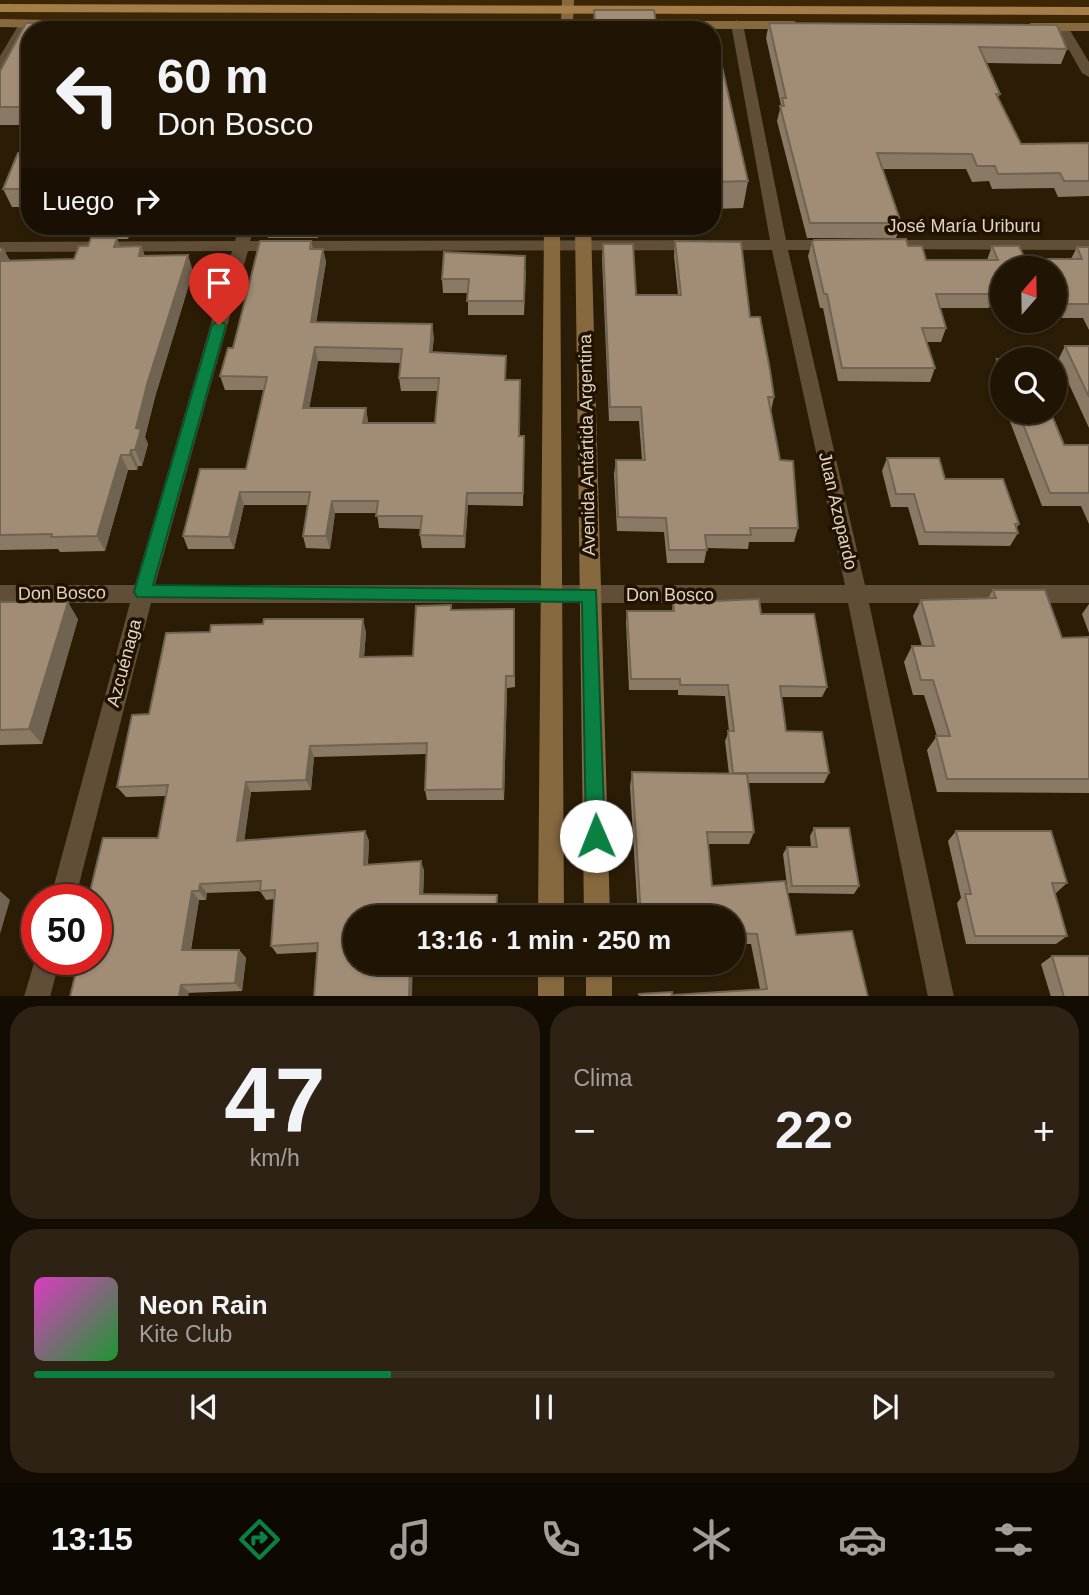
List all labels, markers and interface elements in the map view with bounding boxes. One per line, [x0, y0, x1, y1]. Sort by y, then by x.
icon: left [42, 49, 133, 140]
text: 60 m [157, 49, 269, 103]
text: Don Bosco [157, 106, 314, 142]
icon: right [128, 182, 166, 220]
text: Luego [42, 186, 114, 216]
street label: José María Uriburu [887, 216, 1041, 236]
pin [189, 253, 249, 325]
north arrow [990, 256, 1068, 332]
map controls [990, 256, 1067, 424]
icon: arrive [200, 264, 238, 302]
street label: Avenida Antártida Argentina [575, 333, 599, 556]
button: search [990, 347, 1067, 424]
street label: Juan Azopardo [815, 450, 861, 572]
street label: Don Bosco [18, 582, 106, 604]
street label: Don Bosco [626, 585, 714, 605]
street label: Azcuénaga [103, 616, 146, 709]
position arrow [559, 799, 633, 873]
speed limit sign: 50 [21, 884, 112, 975]
text: 13:16 · 1 min · 250 m [417, 925, 671, 955]
text: 47 [224, 1049, 325, 1150]
text: Clima [574, 1065, 632, 1091]
text: 22° [775, 1101, 854, 1159]
text: − [574, 1110, 596, 1152]
text: + [1033, 1110, 1055, 1152]
text: km/h [250, 1145, 300, 1171]
text: Neon Rain [139, 1290, 268, 1320]
text: Kite Club [139, 1321, 232, 1347]
icon: previous [185, 1388, 223, 1426]
icon: pause [525, 1388, 563, 1426]
icon: next [866, 1388, 904, 1426]
icon: directions [235, 1515, 284, 1564]
icon: music [386, 1515, 435, 1564]
icon: phone [536, 1515, 585, 1564]
icon: climate [687, 1515, 736, 1564]
icon: car [838, 1515, 887, 1564]
icon: filters [989, 1515, 1038, 1564]
text: 13:15 [51, 1521, 133, 1557]

